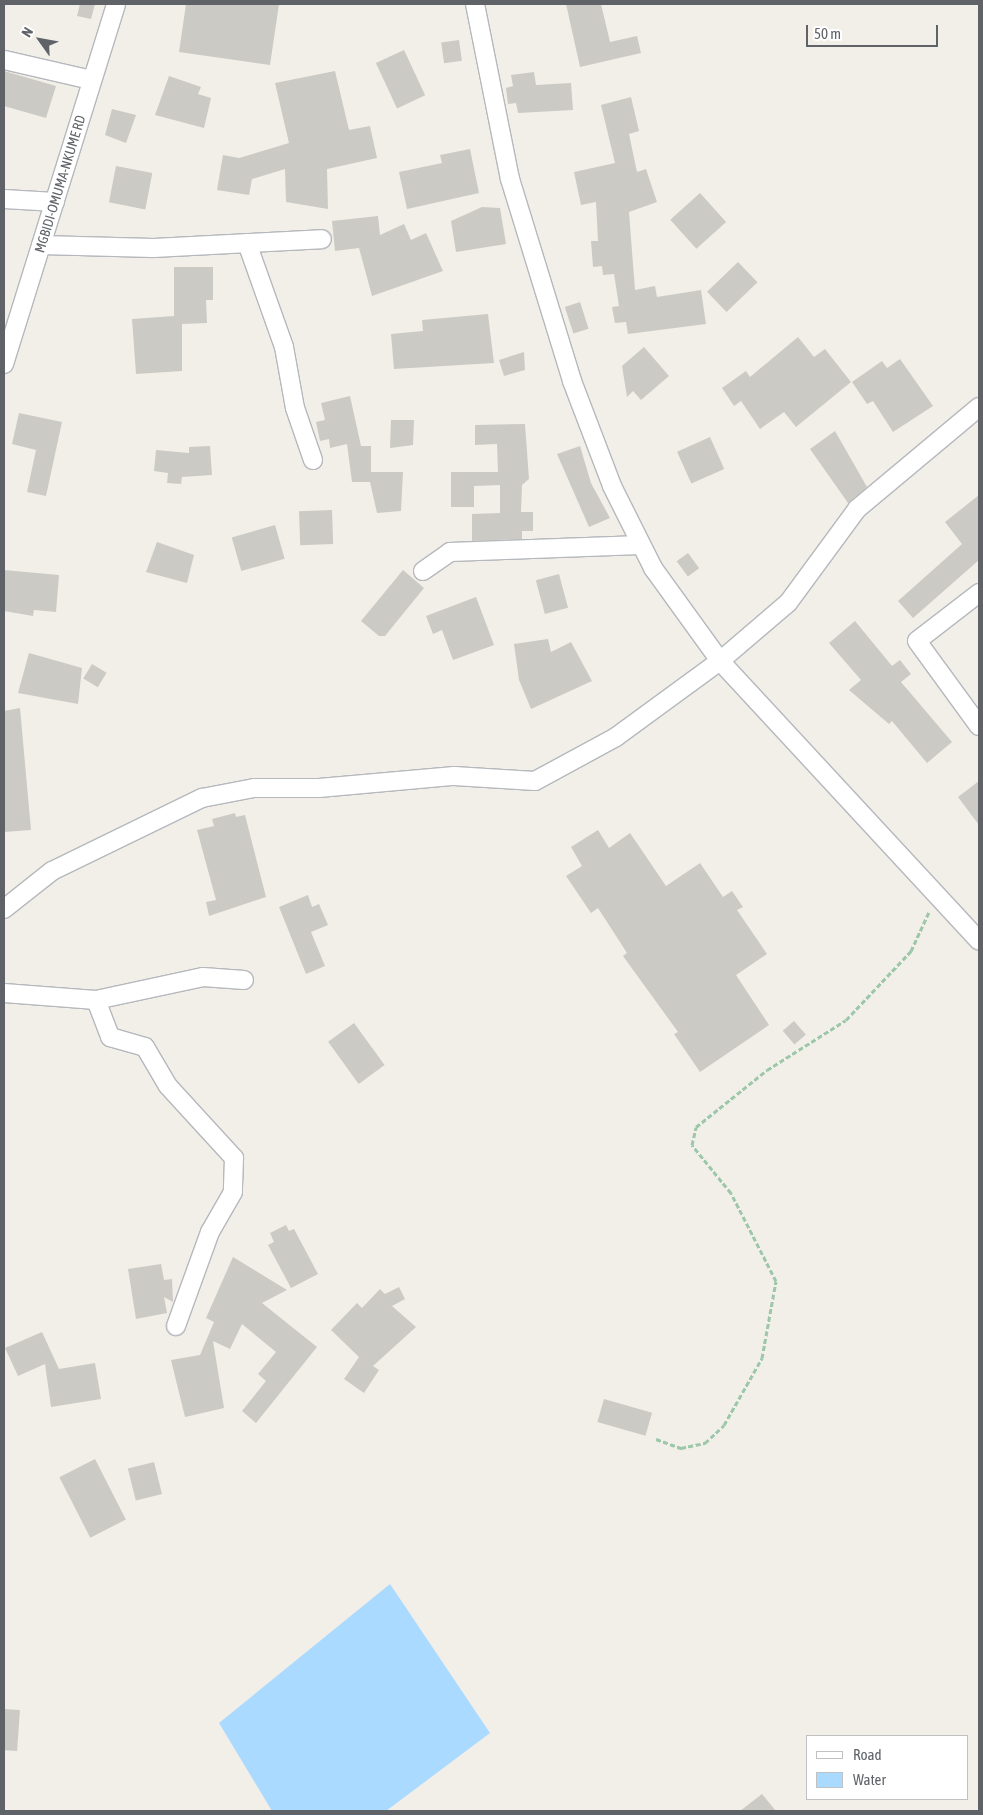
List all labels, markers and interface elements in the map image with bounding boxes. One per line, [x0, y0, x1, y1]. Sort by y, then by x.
north arrow [15, 15, 65, 65]
scale bar [808, 15, 940, 47]
text: N [18, 24, 36, 40]
text: 50 m [814, 25, 841, 42]
street label: MGBIDI-OMUMA-NKUME RD [31, 113, 89, 255]
legend [806, 1735, 968, 1800]
text: Road [853, 1746, 882, 1763]
text: Water [853, 1771, 886, 1788]

